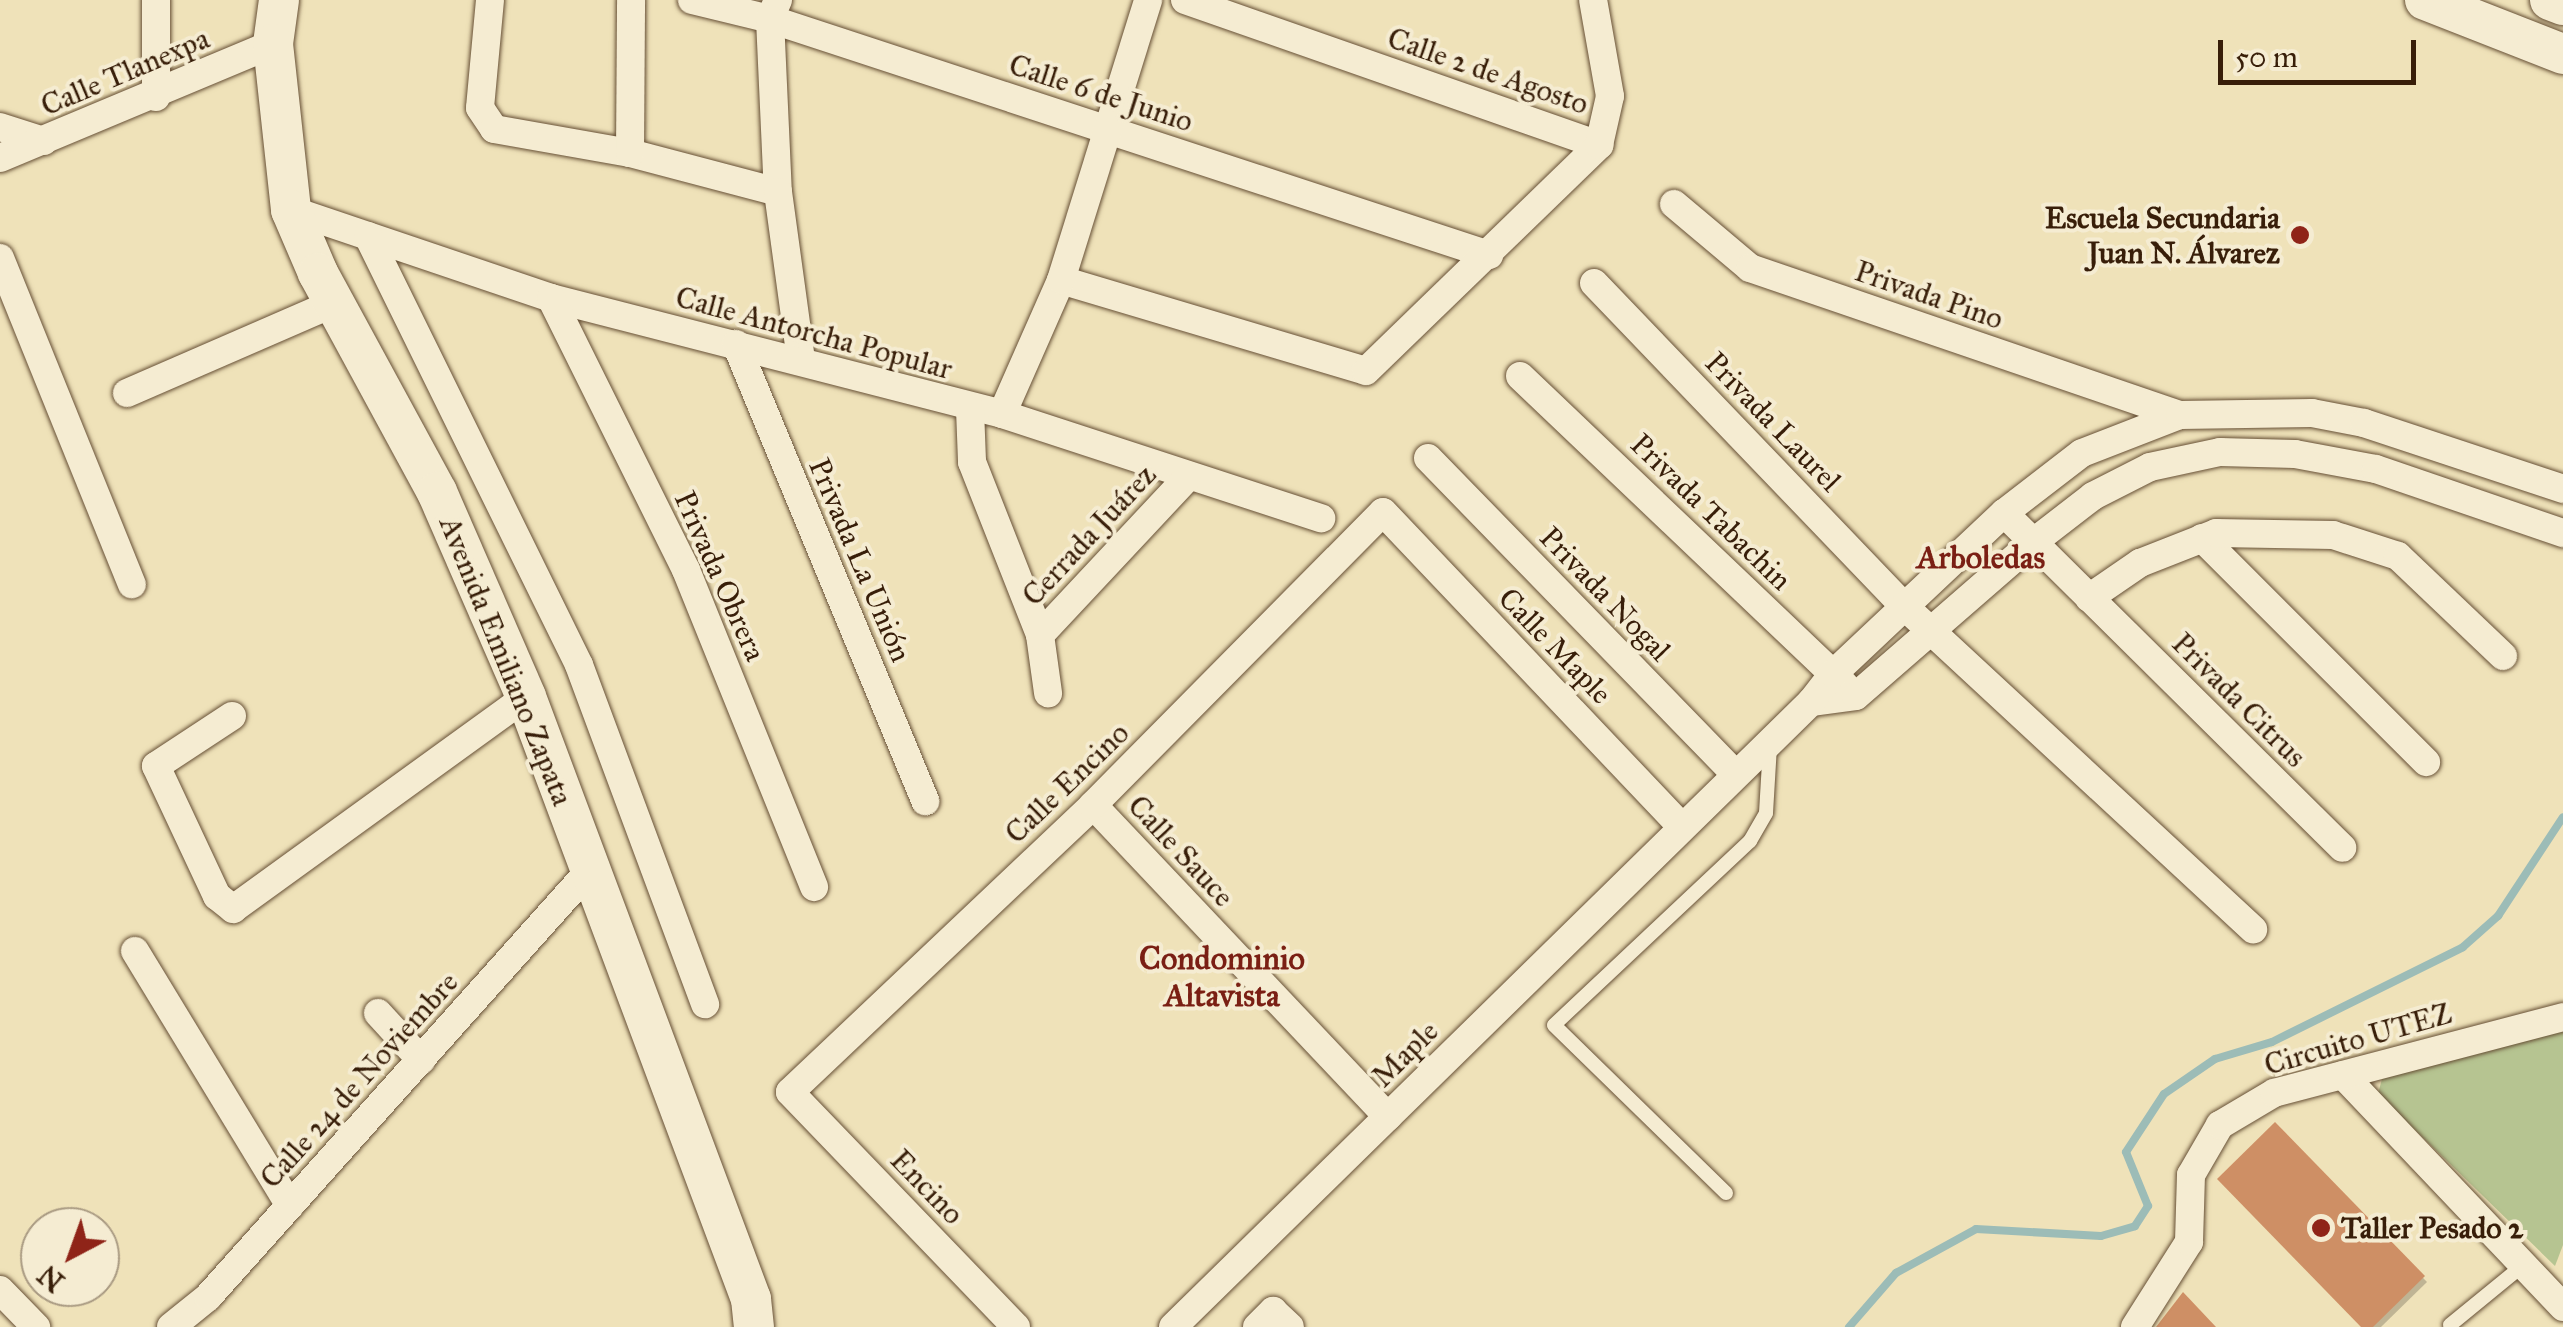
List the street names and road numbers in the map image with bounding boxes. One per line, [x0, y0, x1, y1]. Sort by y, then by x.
street label: Calle Tlanexpa [35, 20, 215, 124]
street label: Calle 2 de Agosto [1383, 20, 1593, 122]
street label: Calle 6 de Junio [1005, 46, 1197, 140]
street label: Privada Pino [1850, 253, 2008, 337]
street label: Calle Antorcha Popular [672, 279, 956, 387]
street label: Privada Laurel [1698, 345, 1848, 499]
street label: Privada Tabachin [1623, 426, 1799, 598]
street label: Privada La Unión [801, 453, 919, 667]
street label: Cerrada Juárez [1015, 457, 1163, 613]
street label: Privada Obrera [667, 485, 773, 667]
street label: Avenida Emiliano Zapata [432, 511, 580, 811]
street label: Privada Nogal [1532, 519, 1678, 669]
street label: Calle Maple [1491, 581, 1619, 711]
street label: Privada Citrus [2164, 625, 2314, 775]
street label: Calle Encino [998, 715, 1136, 851]
street label: Calle Sauce [1120, 788, 1242, 914]
street label: Calle 24 de Noviembre [252, 965, 466, 1195]
street label: Circuito UTEZ [2260, 995, 2456, 1083]
street label: Maple [1364, 1013, 1446, 1095]
street label: Encino [883, 1142, 971, 1232]

